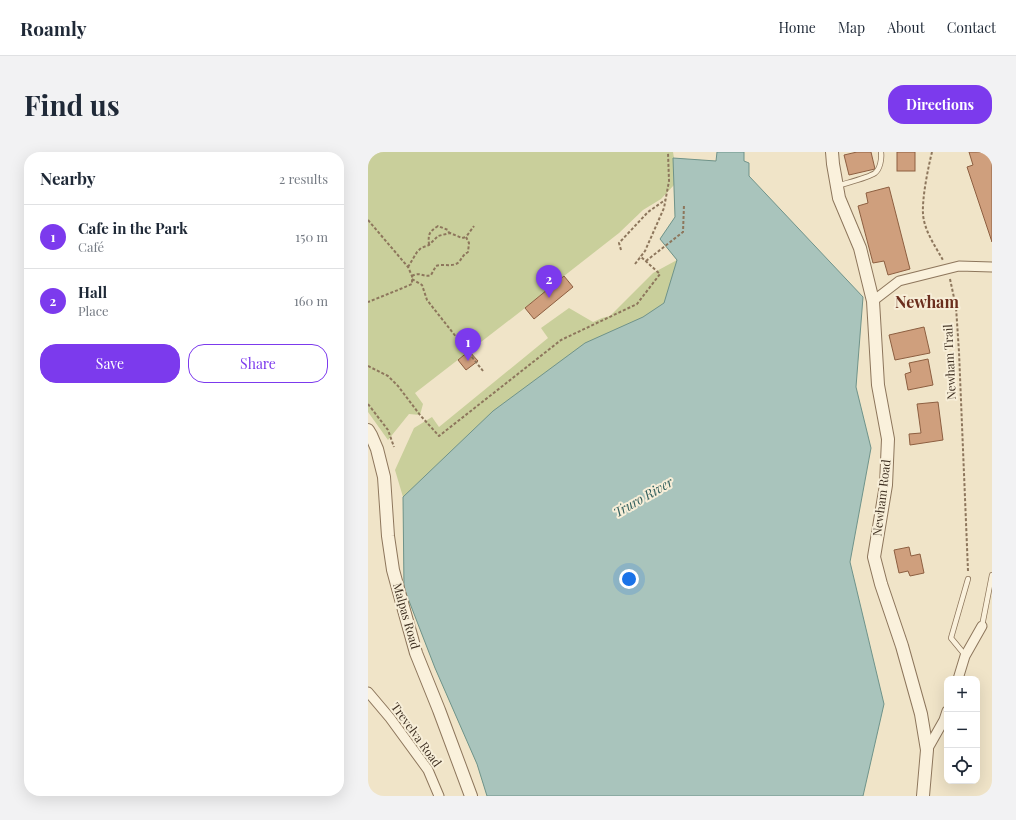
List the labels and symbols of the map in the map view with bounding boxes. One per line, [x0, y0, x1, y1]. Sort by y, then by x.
pin: 2 [536, 265, 562, 298]
district label: Newham [895, 291, 959, 312]
street label: Newham Trail [939, 323, 959, 400]
pin: 1 [455, 328, 481, 361]
street label: Newham Road [868, 459, 894, 537]
water label: Truro River [610, 473, 676, 520]
your location [619, 569, 639, 589]
street label: Malpas Road [390, 581, 424, 651]
street label: Trevelva Road [388, 699, 446, 770]

